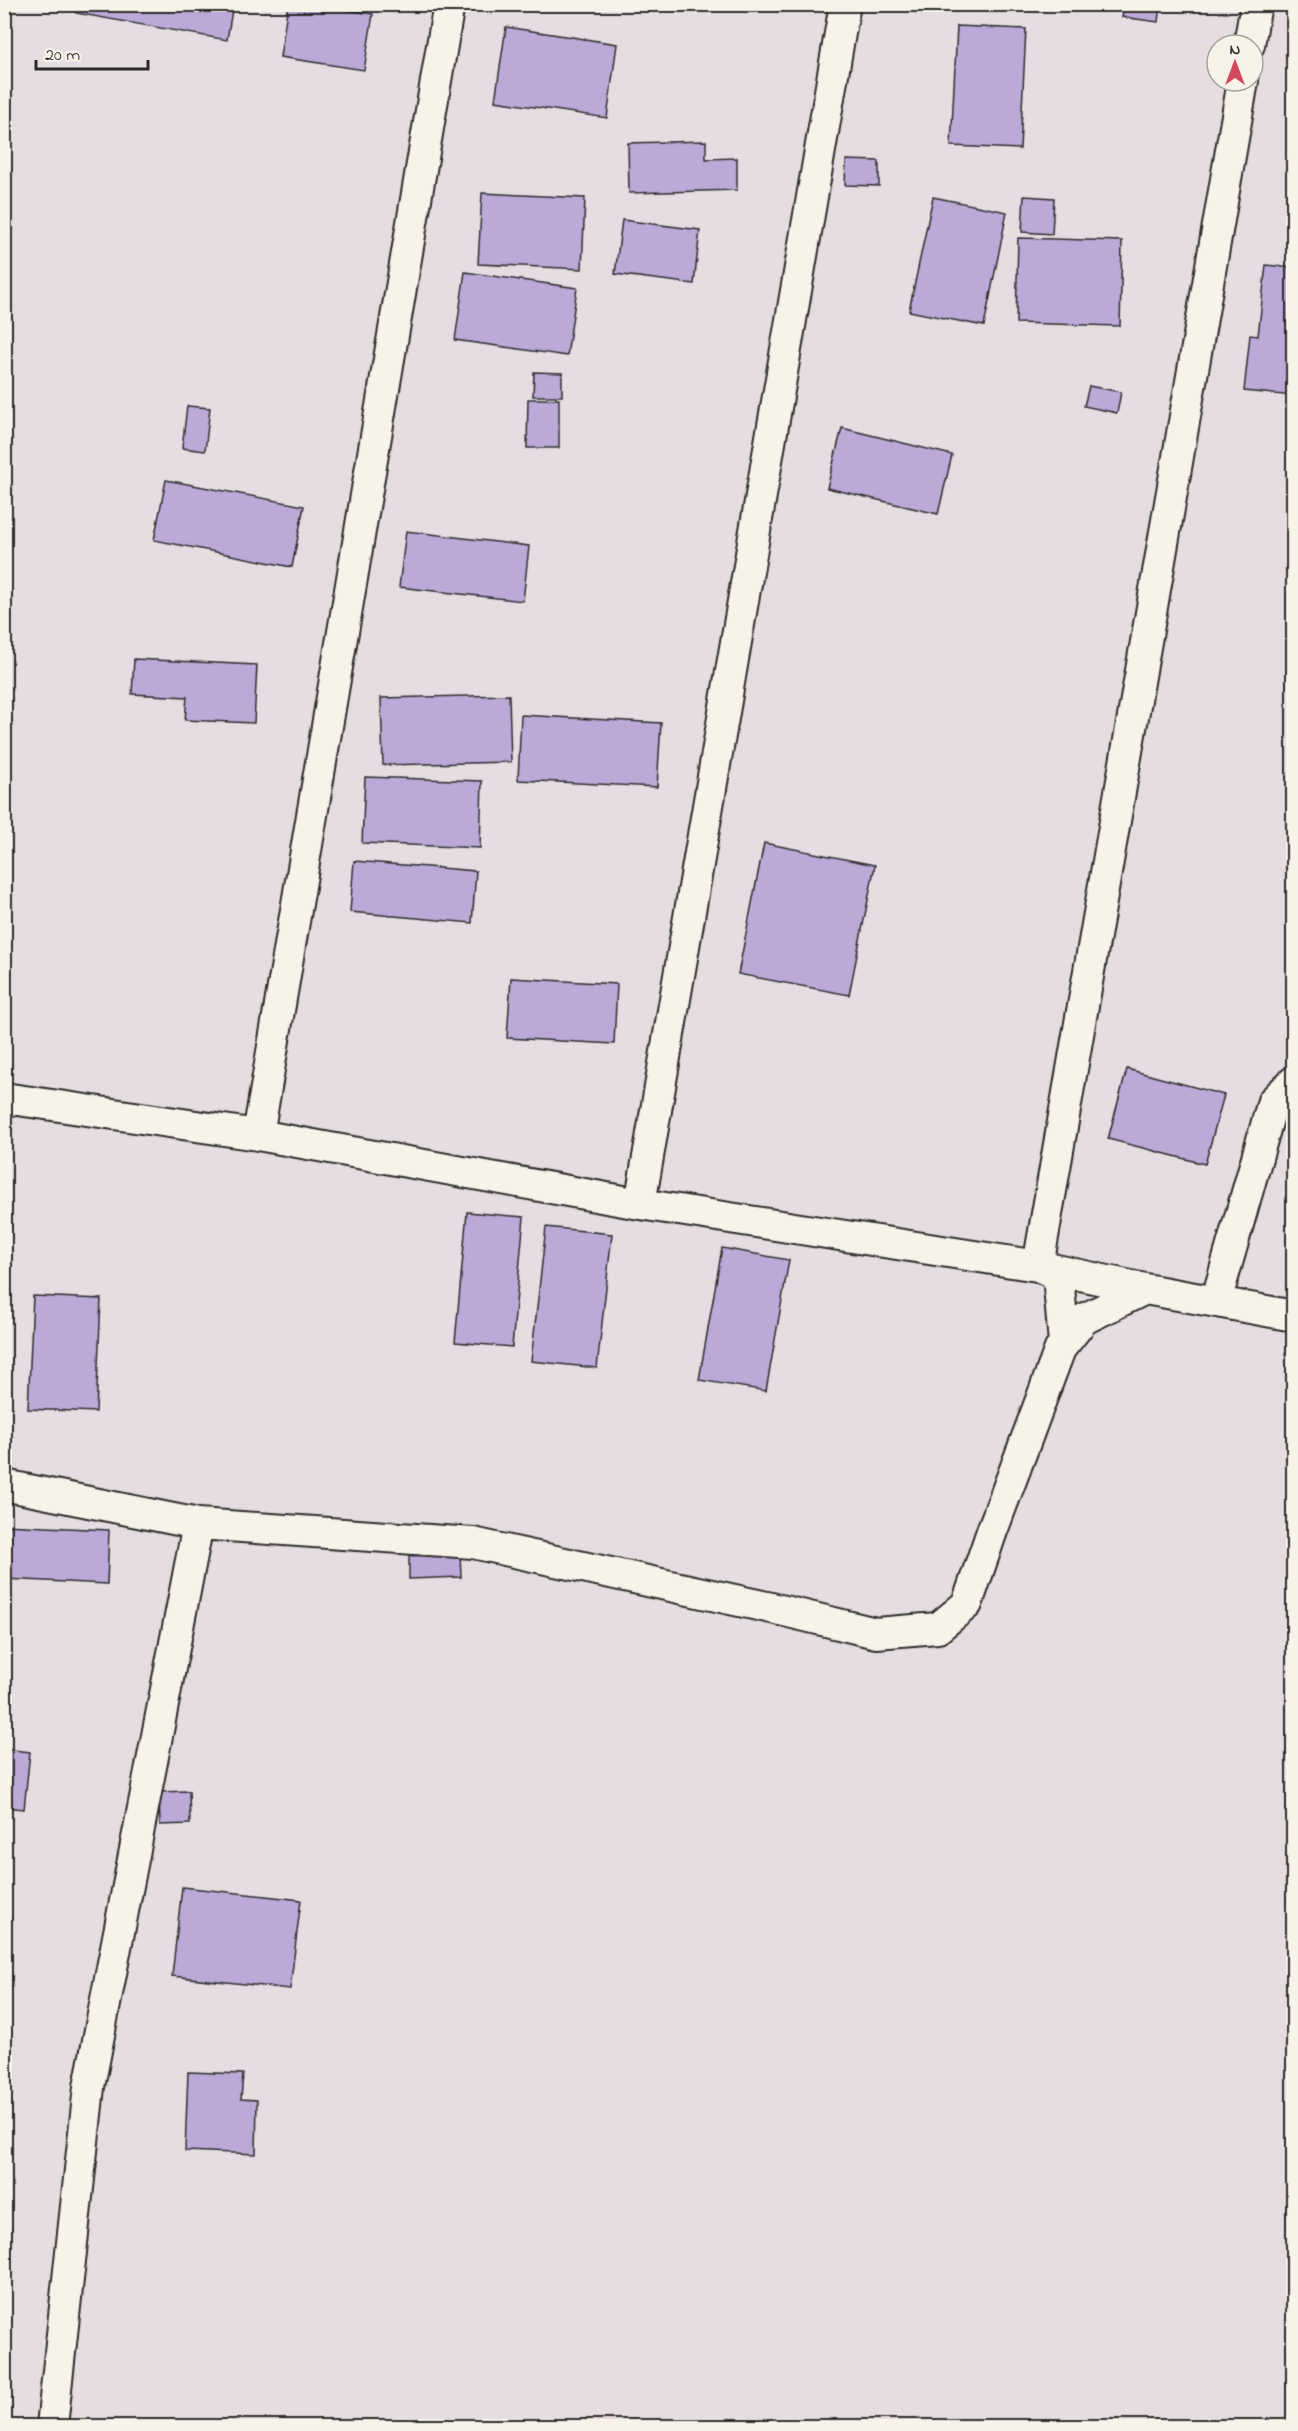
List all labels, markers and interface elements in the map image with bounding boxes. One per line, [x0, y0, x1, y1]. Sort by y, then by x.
scale bar [36, 33, 148, 71]
north arrow [1205, 33, 1265, 93]
text: N [1230, 38, 1241, 62]
text: 20 m [45, 43, 80, 69]

